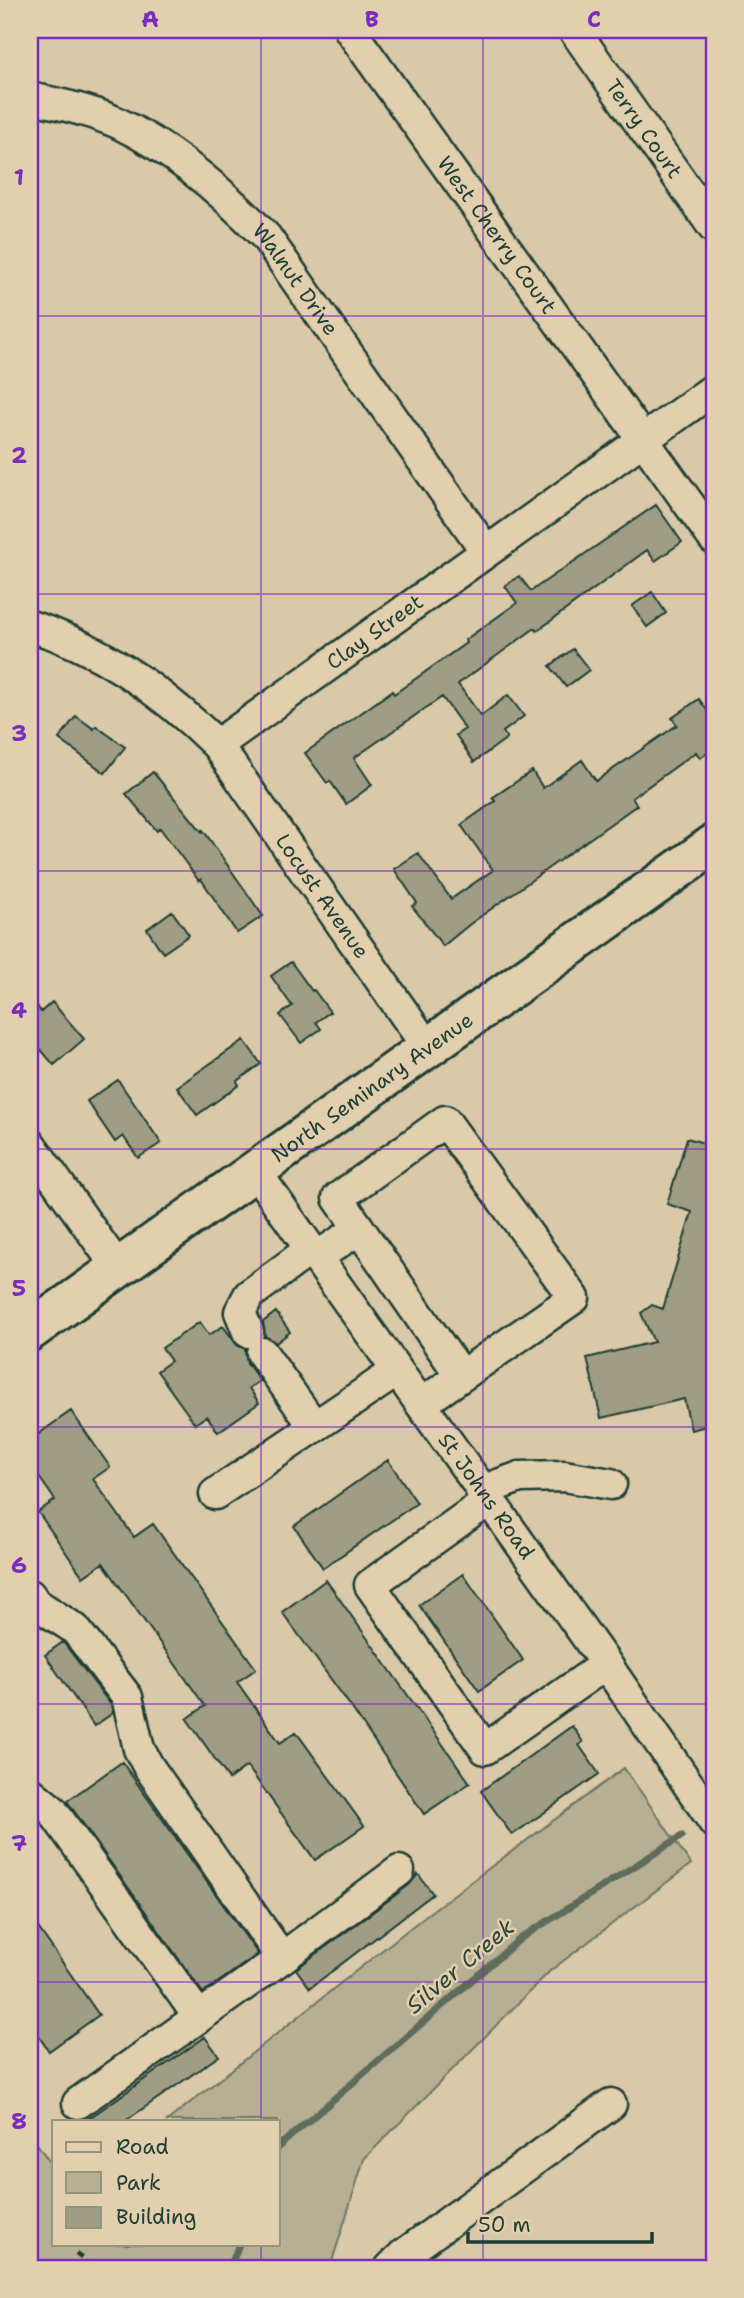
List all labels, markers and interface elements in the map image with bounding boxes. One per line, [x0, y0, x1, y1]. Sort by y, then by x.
text: A [141, 4, 159, 34]
text: B [365, 4, 379, 34]
text: C [587, 4, 601, 34]
street label: Terry Court [599, 74, 689, 184]
street label: West Cherry Court [431, 150, 563, 320]
text: 1 [14, 162, 24, 192]
street label: Walnut Drive [246, 217, 345, 341]
text: 2 [11, 440, 27, 470]
street label: Clay Street [321, 588, 429, 676]
text: 3 [11, 718, 27, 748]
street label: Locust Avenue [269, 828, 375, 964]
text: 4 [11, 995, 27, 1025]
street label: North Seminary Avenue [266, 1006, 479, 1169]
text: 5 [12, 1273, 26, 1303]
street label: St Johns Road [432, 1427, 541, 1565]
text: 6 [11, 1550, 27, 1580]
text: 7 [11, 1828, 27, 1858]
water label: Silver Creek [399, 1912, 521, 2020]
text: 8 [11, 2106, 27, 2136]
legend [52, 2120, 280, 2246]
text: Road [116, 2133, 169, 2161]
text: Park [116, 2169, 161, 2197]
scale bar [468, 2200, 651, 2244]
text: Building [116, 2203, 196, 2231]
text: 50 m [478, 2211, 531, 2239]

